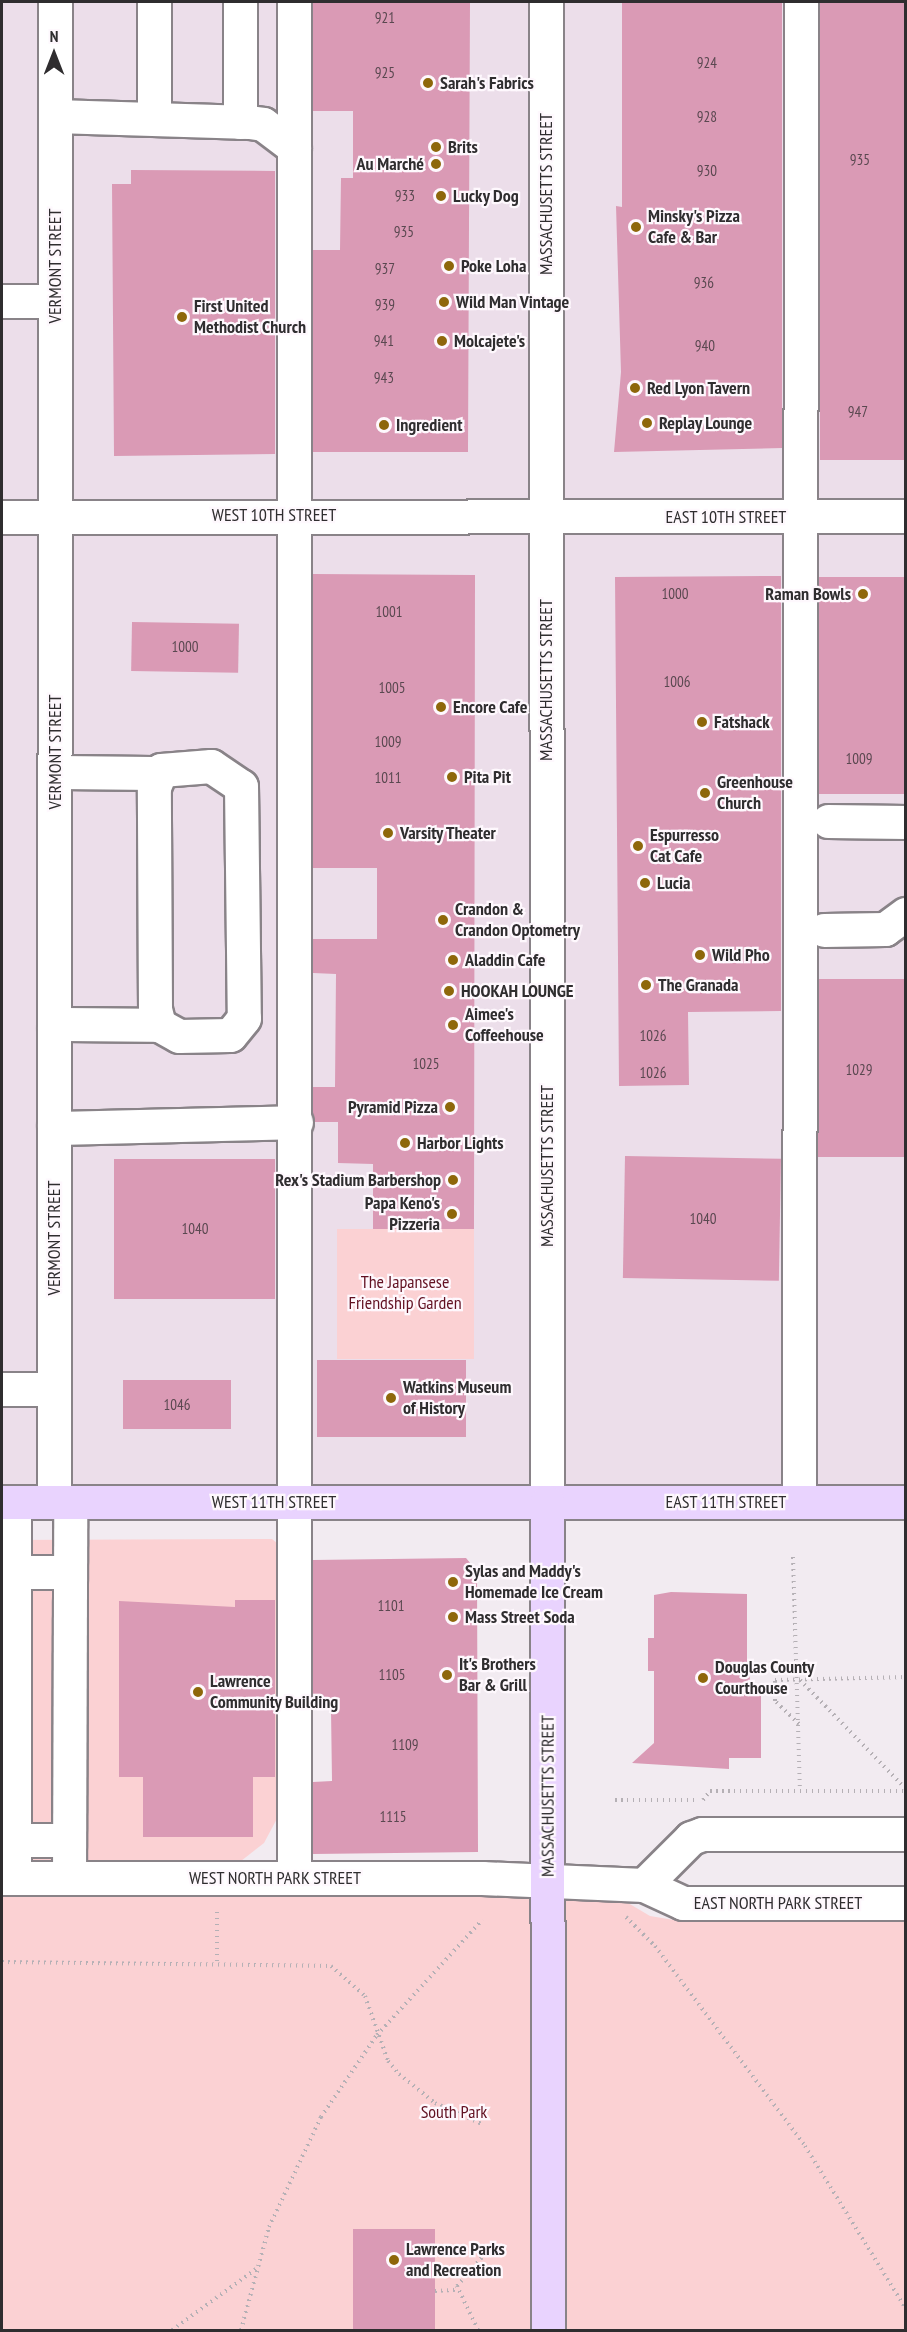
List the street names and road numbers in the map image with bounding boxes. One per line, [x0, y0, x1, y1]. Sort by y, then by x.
street label: MASSACHUSETTS STREET [535, 113, 557, 275]
street label: VERMONT STREET [44, 208, 66, 324]
street label: WEST 10TH STREET [212, 504, 336, 526]
street label: EAST 10TH STREET [665, 506, 787, 528]
street label: MASSACHUSETTS STREET [535, 599, 557, 761]
street label: VERMONT STREET [44, 694, 66, 810]
street label: MASSACHUSETTS STREET [536, 1085, 558, 1247]
street label: VERMONT STREET [43, 1180, 65, 1296]
street label: WEST 11TH STREET [212, 1491, 336, 1513]
street label: EAST 11TH STREET [665, 1491, 787, 1513]
street label: MASSACHUSETTS STREET [537, 1715, 559, 1877]
street label: WEST NORTH PARK STREET [188, 1867, 362, 1889]
street label: EAST NORTH PARK STREET [693, 1892, 863, 1914]

